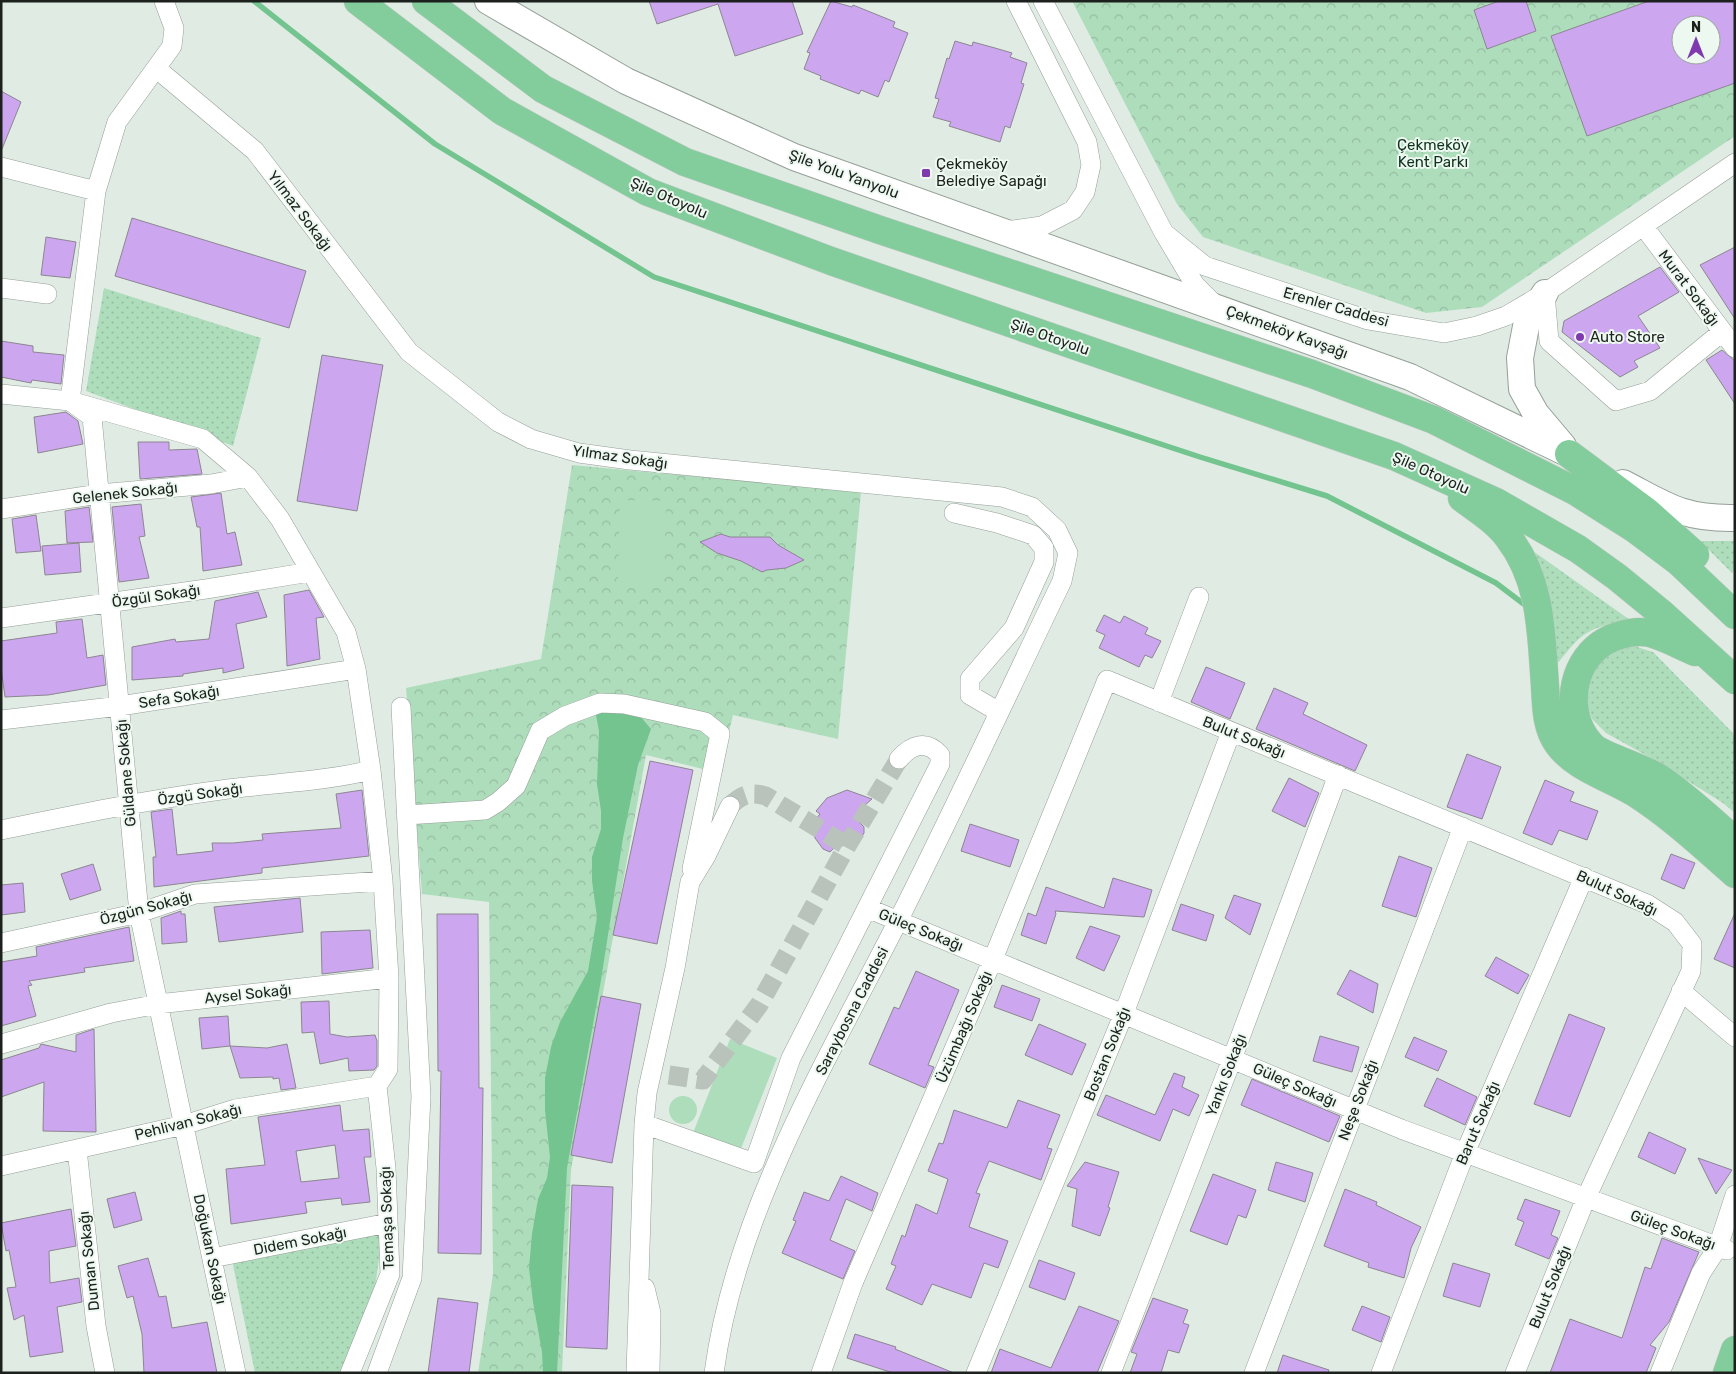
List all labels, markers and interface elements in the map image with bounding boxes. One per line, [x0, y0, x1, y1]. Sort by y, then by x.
north arrow [1671, 15, 1721, 65]
text: N [1691, 19, 1701, 36]
park label: Çekmeköy Kent Parkı [1397, 136, 1469, 171]
street label: Şile Yolu Yanyolu [786, 146, 902, 202]
place label: Çekmeköy Belediye Sapağı [936, 155, 1047, 190]
street label: Yılmaz Sokağı [264, 167, 336, 255]
marker: Çekmeköy Belediye Sapağı [920, 167, 932, 179]
street label: Şile Otoyolu [628, 174, 710, 222]
street label: Murat Sokağı [1655, 246, 1723, 330]
street label: Erenler Caddesi [1281, 283, 1391, 331]
street label: Çekmeköy Kavşağı [1223, 302, 1351, 362]
street label: Şile Otoyolu [1008, 315, 1092, 359]
place label: Auto Store [1590, 328, 1665, 346]
marker: Auto Store [1574, 331, 1586, 343]
street label: Yılmaz Sokağı [571, 441, 669, 473]
street label: Şile Otoyolu [1390, 448, 1472, 498]
street label: Gelenek Sokağı [71, 479, 179, 507]
street label: Özgül Sokağı [110, 581, 202, 611]
street label: Sefa Sokağı [137, 682, 221, 712]
street label: Bulut Sokağı [1200, 712, 1288, 762]
street label: Güldane Sokağı [112, 719, 140, 827]
street label: Özgü Sokağı [156, 779, 244, 809]
street label: Bulut Sokağı [1573, 866, 1661, 920]
street label: Özgün Sokağı [98, 887, 194, 929]
street label: Güleç Sokağı [876, 905, 966, 955]
street label: Saraybosna Caddesi [812, 944, 892, 1078]
street label: Üzümbağı Sokağı [932, 968, 996, 1086]
street label: Aysel Sokağı [204, 980, 292, 1008]
street label: Bostan Sokağı [1080, 1004, 1134, 1104]
street label: Yankı Sokağı [1202, 1031, 1250, 1119]
street label: Neşe Sokağı [1334, 1057, 1382, 1143]
street label: Güleç Sokağı [1250, 1059, 1340, 1111]
street label: Barut Sokağı [1452, 1079, 1504, 1167]
street label: Pehlivan Sokağı [133, 1100, 243, 1144]
street label: Temaşa Sokağı [376, 1166, 398, 1270]
street label: Doğukan Sokağı [190, 1192, 230, 1306]
street label: Güleç Sokağı [1628, 1206, 1718, 1254]
street label: Duman Sokağı [75, 1210, 103, 1312]
street label: Didem Sokağı [252, 1223, 348, 1259]
street label: Bulut Sokağı [1525, 1243, 1575, 1331]

